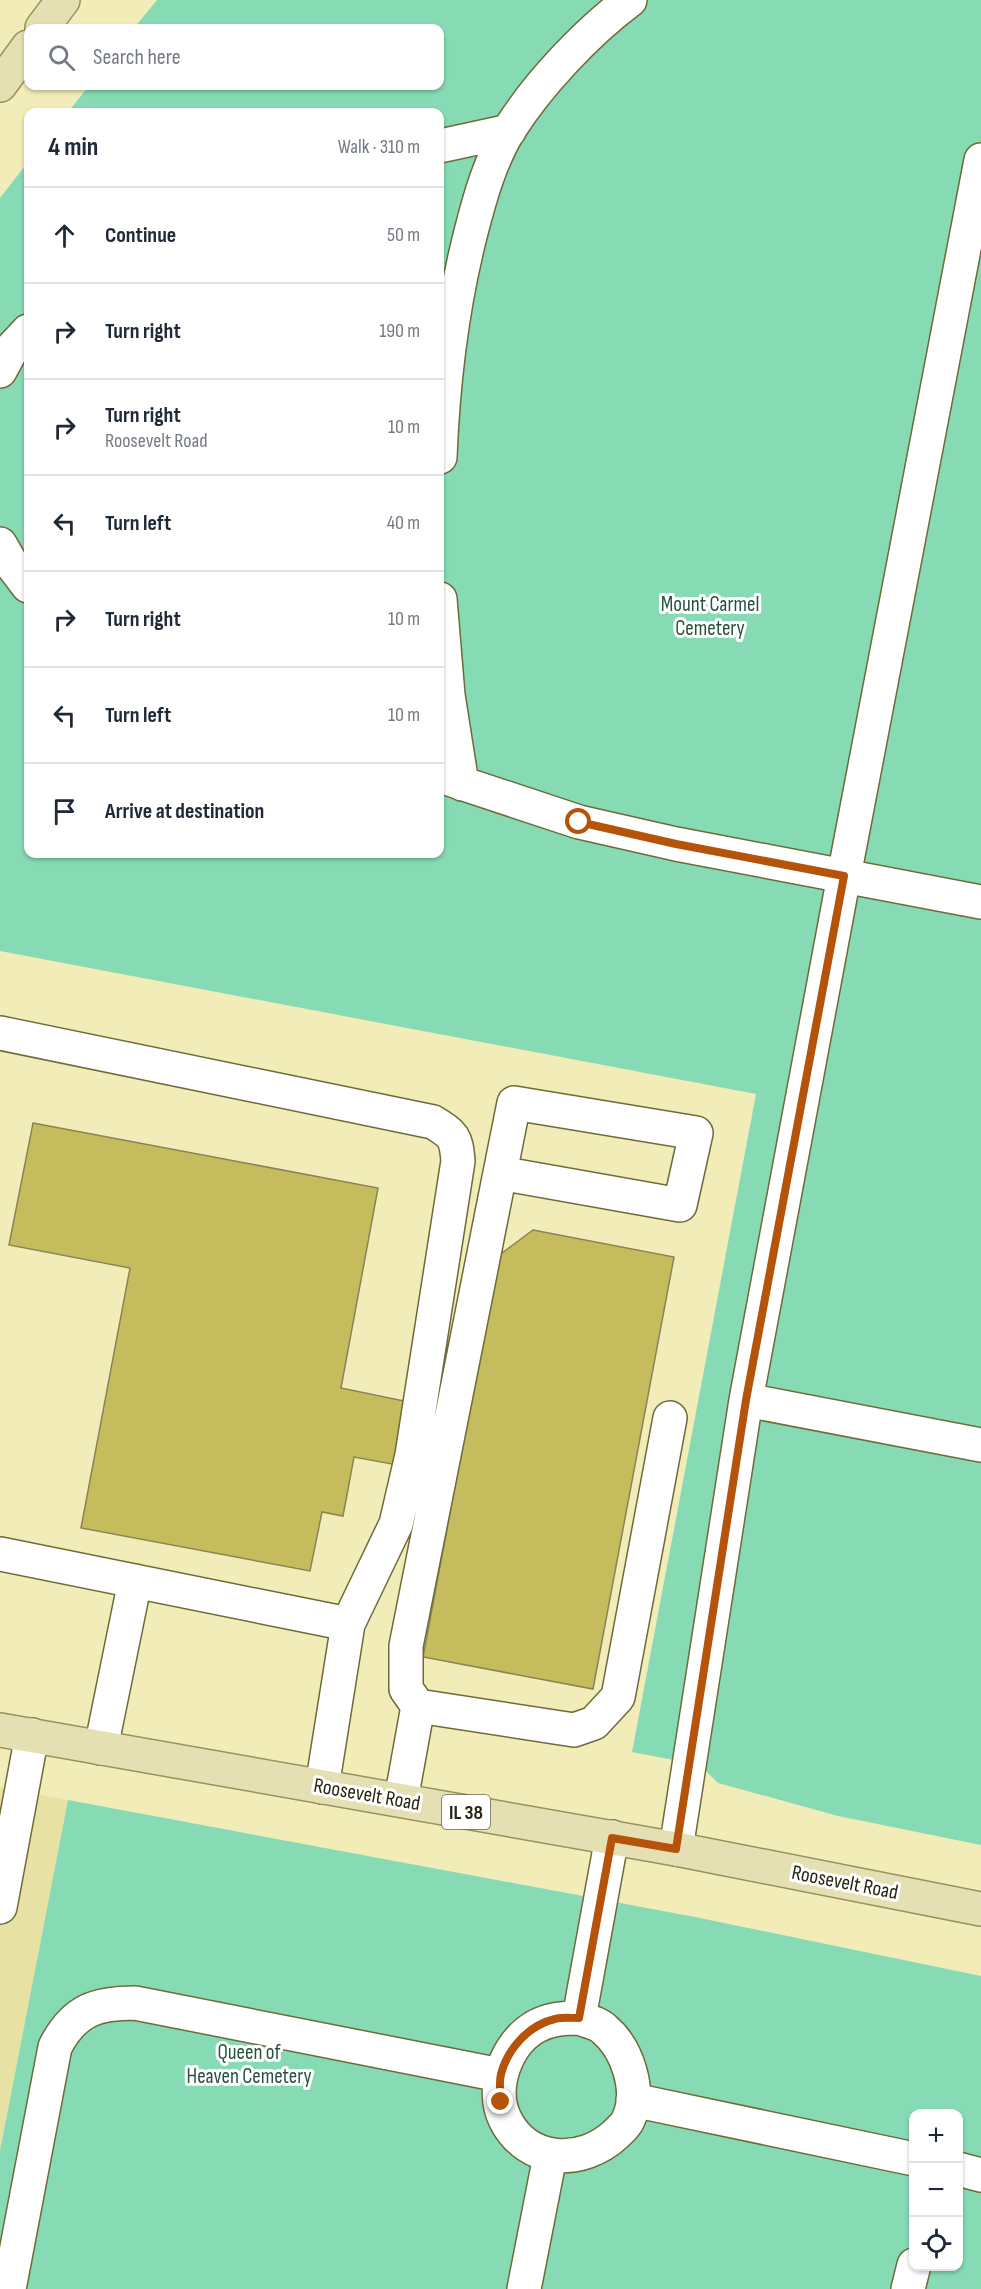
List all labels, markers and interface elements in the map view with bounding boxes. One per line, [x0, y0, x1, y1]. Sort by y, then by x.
search box [24, 24, 444, 90]
icon: search [45, 41, 78, 74]
text: Search here [93, 44, 180, 71]
text: 4 min [48, 132, 98, 163]
text: Walk · 310 m [338, 135, 420, 159]
icon: ahead [48, 219, 81, 252]
text: Continue [105, 222, 176, 249]
text: 50 m [387, 223, 420, 247]
icon: right [48, 315, 81, 348]
text: Turn right [105, 318, 181, 345]
text: 190 m [379, 319, 420, 343]
text: Turn right [105, 402, 181, 429]
icon: right [48, 411, 81, 444]
text: 10 m [388, 415, 420, 439]
text: Roosevelt Road [105, 429, 208, 453]
icon: left [48, 507, 81, 540]
text: Turn left [105, 510, 171, 537]
text: 40 m [387, 511, 420, 535]
park label: Mount Carmel Cemetery [661, 592, 759, 641]
icon: right [48, 603, 81, 636]
text: Turn right [105, 606, 181, 633]
text: 10 m [388, 607, 420, 631]
icon: left [48, 699, 81, 732]
text: Turn left [105, 702, 171, 729]
text: 10 m [388, 703, 420, 727]
icon: arrive [48, 795, 81, 828]
text: Arrive at destination [105, 798, 264, 825]
route start [565, 808, 591, 834]
street label: Roosevelt Road [312, 1773, 422, 1816]
road number: IL 38 [442, 1795, 490, 1829]
street label: Roosevelt Road [790, 1860, 900, 1905]
park label: Queen of Heaven Cemetery [186, 2040, 312, 2089]
route end [487, 2088, 513, 2114]
map controls [909, 2109, 963, 2271]
button: + [909, 2109, 963, 2163]
button: − [909, 2163, 963, 2217]
button: locate [909, 2217, 963, 2271]

